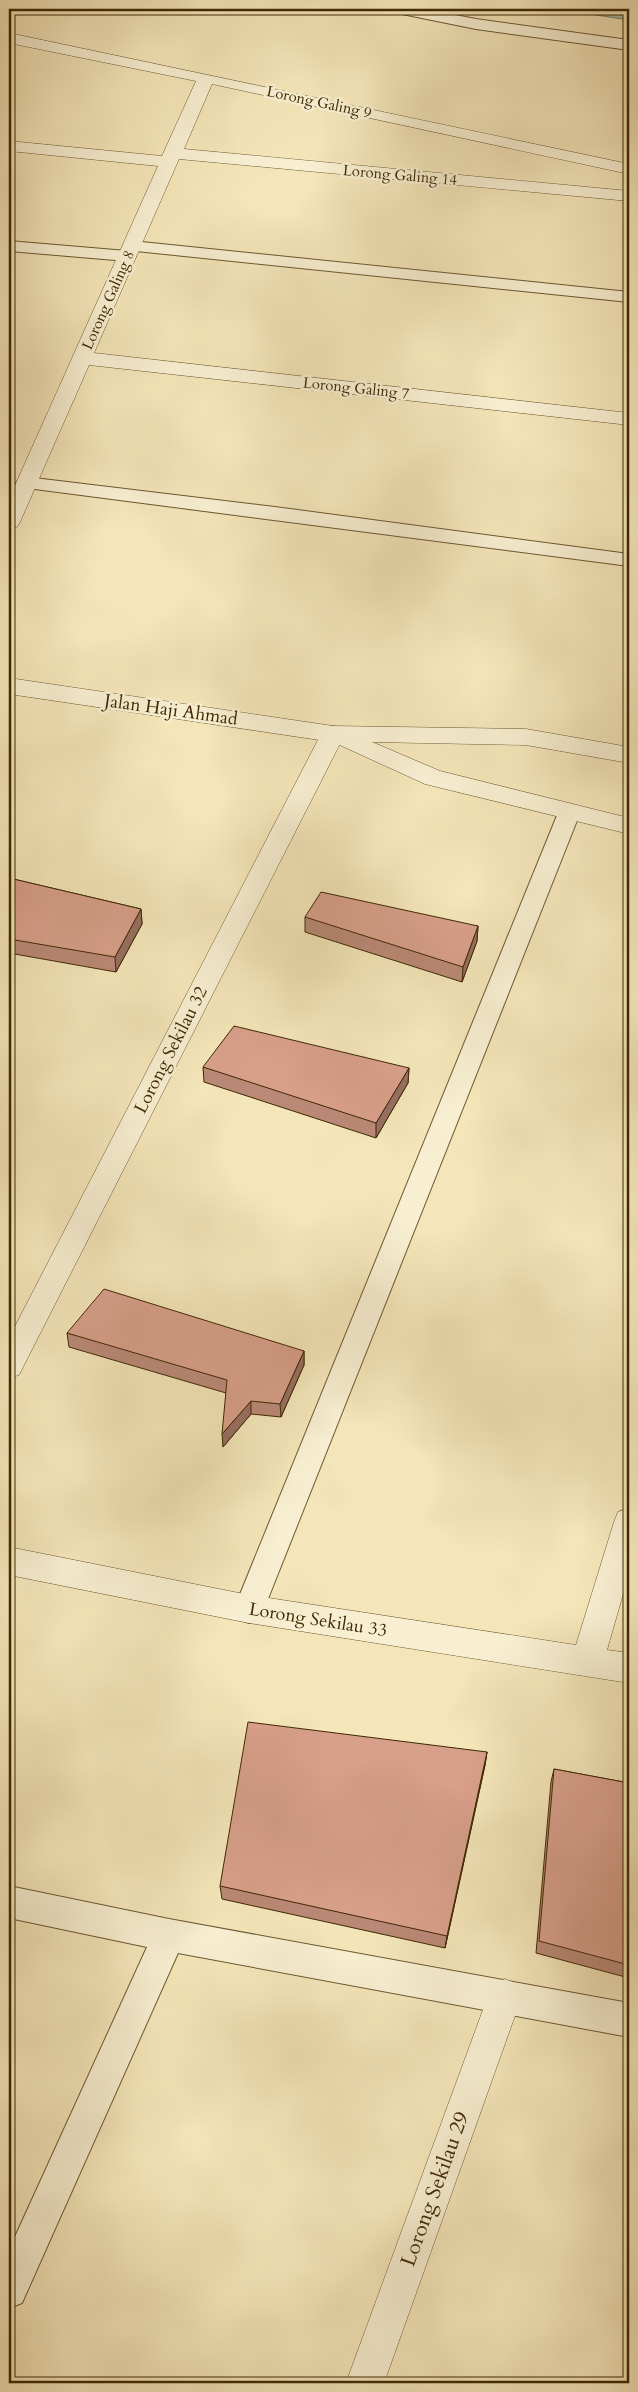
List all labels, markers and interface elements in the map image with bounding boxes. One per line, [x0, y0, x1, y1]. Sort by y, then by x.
street label: Lorong Galing 9 [265, 81, 374, 123]
street label: Lorong Galing 14 [342, 160, 458, 190]
street label: Lorong Galing 8 [77, 247, 139, 353]
street label: Lorong Galing 7 [302, 372, 410, 404]
street label: Jalan Haji Ahmad [100, 688, 240, 732]
street label: Lorong Sekilau 32 [128, 982, 214, 1118]
street label: Lorong Sekilau 33 [247, 1597, 389, 1643]
street label: Lorong Sekilau 29 [394, 2107, 477, 2270]

